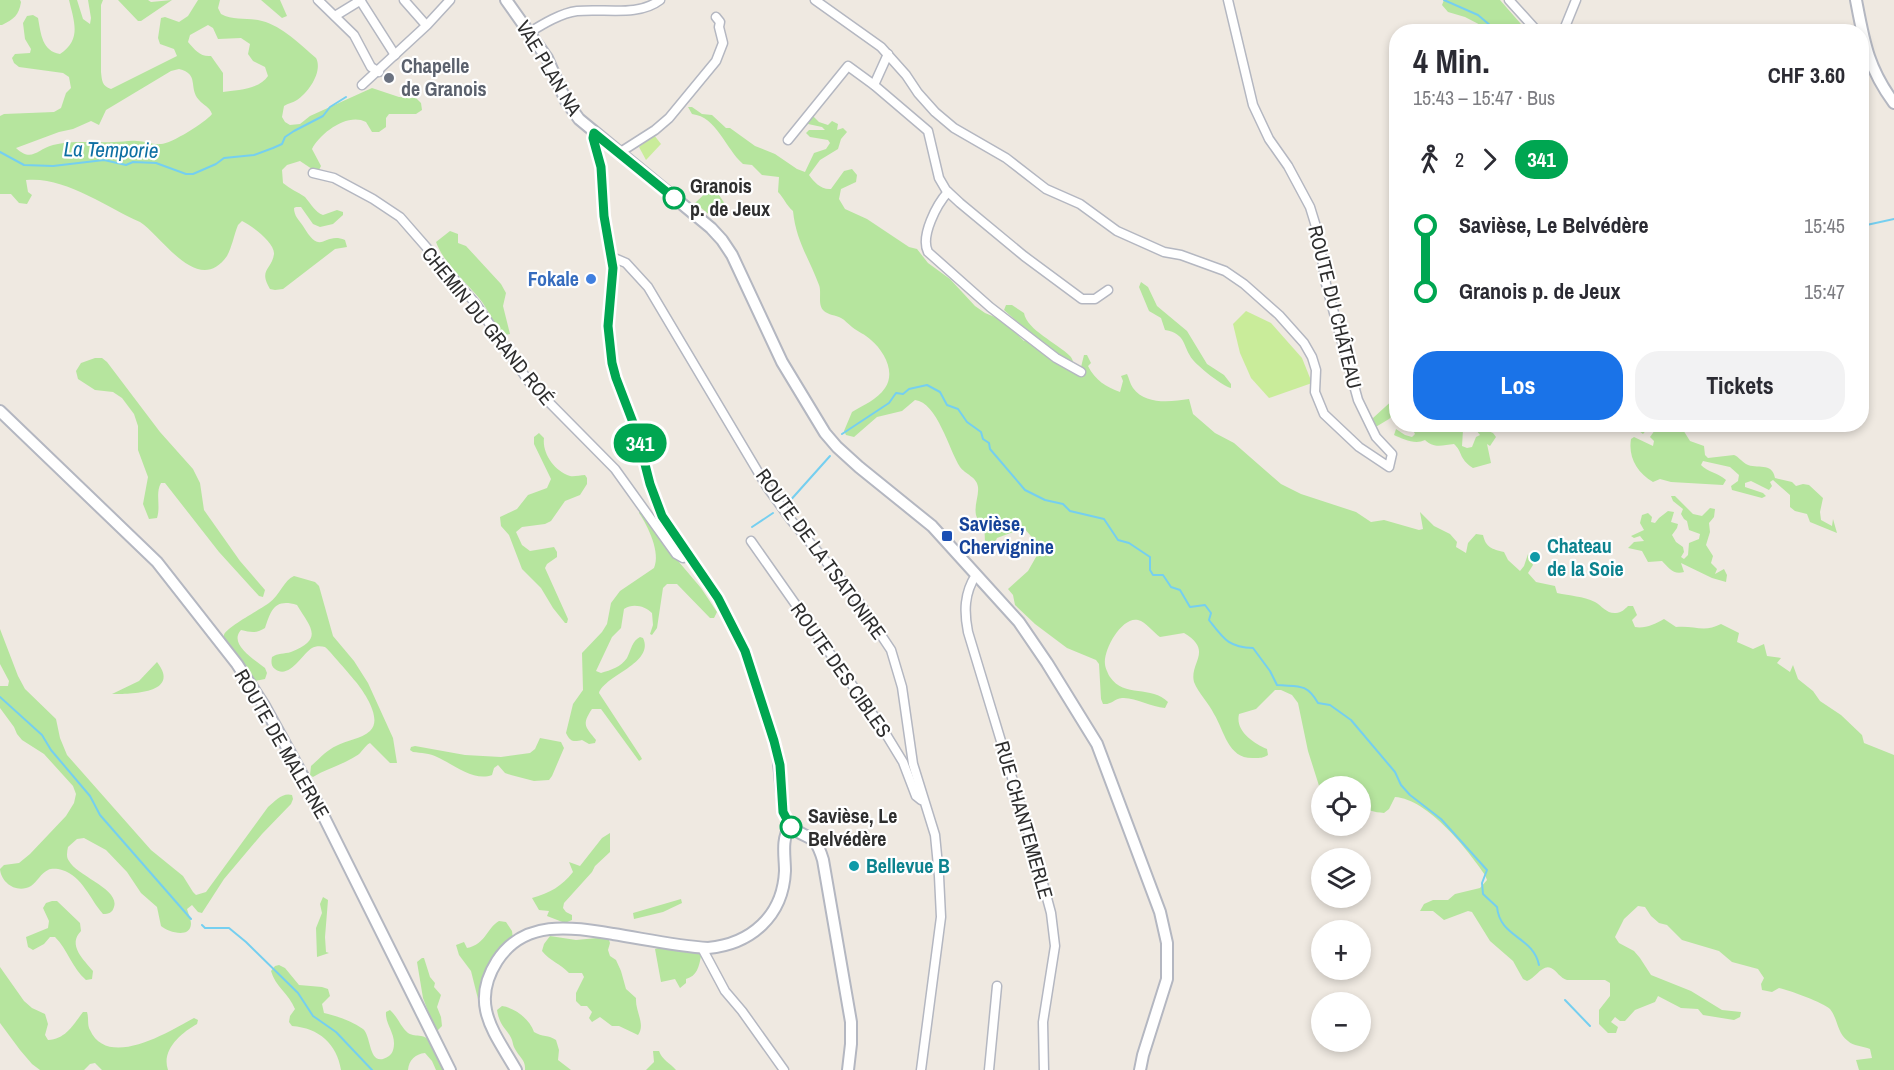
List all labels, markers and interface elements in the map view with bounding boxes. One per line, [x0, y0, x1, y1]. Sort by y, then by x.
street label: VAE PLAN NA [510, 15, 588, 120]
text: 4 Min. [1413, 39, 1490, 83]
place label: Chapelle de Granois [401, 52, 487, 102]
text: CHF 3.60 [1768, 60, 1845, 90]
marker: Chapelle de Granois [382, 71, 396, 85]
text: 15:43 – 15:47 · Bus [1413, 84, 1555, 111]
water label: La Temporie [63, 134, 159, 165]
icon: walk [1413, 143, 1446, 176]
icon: forward [1473, 143, 1506, 176]
text: 341 [1527, 145, 1556, 174]
text: 2 [1455, 146, 1464, 173]
place label: Granois p. de Jeux [690, 172, 771, 222]
marker: Granois p. de Jeux [663, 187, 685, 209]
text: Savièse, Le Belvédère [1459, 210, 1649, 240]
text: 15:45 [1804, 212, 1845, 239]
street label: ROUTE DU CHÂTEAU [1302, 222, 1369, 391]
street label: CHEMIN DU GRAND ROÉ [416, 241, 561, 411]
place label: Fokale [528, 265, 579, 292]
marker: Fokale [584, 272, 598, 286]
text: Granois p. de Jeux [1459, 276, 1620, 306]
text: 15:47 [1804, 278, 1845, 305]
button: Los [1413, 351, 1623, 420]
button: Tickets [1635, 351, 1845, 420]
line badge: 341 [606, 424, 674, 462]
text: 341 [626, 429, 654, 458]
street label: ROUTE DE LA TSATONIRE [750, 463, 893, 645]
place label: Savièse, Chervignine [959, 510, 1054, 560]
marker: Savièse, Chervignine [940, 529, 954, 543]
place label: Chateau de la Soie [1547, 532, 1624, 582]
marker: Chateau de la Soie [1528, 550, 1542, 564]
street label: ROUTE DES CIBLES [785, 597, 898, 742]
street label: ROUTE DE MALERNE [229, 664, 336, 824]
street label: RUE CHANTEMERLE [989, 738, 1060, 902]
map controls [1311, 776, 1371, 1052]
button: locate [1311, 776, 1371, 836]
place label: Savièse, Le Belvédère [808, 802, 897, 852]
marker: Savièse, Le Belvédère [780, 816, 802, 838]
button: layers [1311, 848, 1371, 908]
place label: Bellevue B [866, 852, 950, 879]
marker: Bellevue B [847, 859, 861, 873]
button: + [1311, 920, 1371, 980]
button: − [1311, 992, 1371, 1052]

